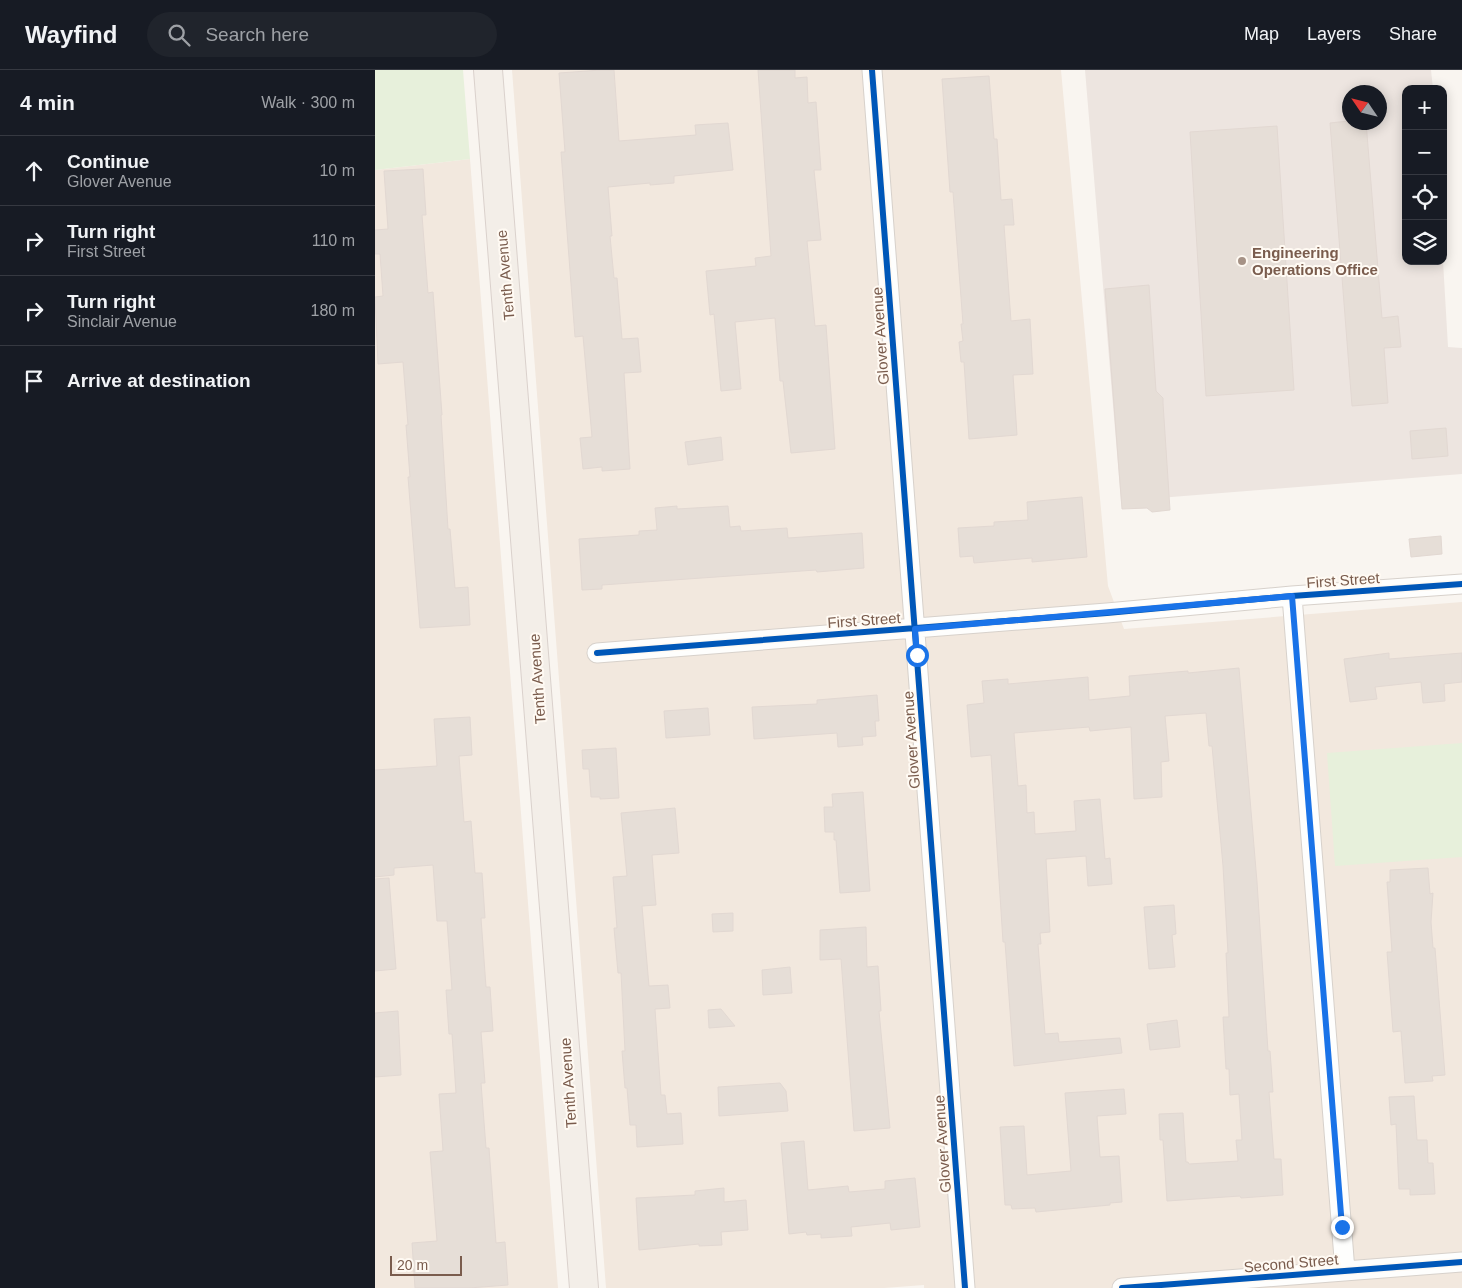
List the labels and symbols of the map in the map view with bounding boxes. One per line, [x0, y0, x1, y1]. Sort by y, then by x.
north arrow [1342, 85, 1387, 130]
street label: Tenth Avenue [493, 229, 517, 321]
place label: Engineering Operations Office [1252, 244, 1378, 278]
marker: Engineering Operations Office [1236, 255, 1248, 267]
street label: Glover Avenue [868, 286, 892, 386]
street label: First Street [1306, 569, 1381, 591]
street label: First Street [827, 609, 902, 631]
street label: Tenth Avenue [525, 633, 549, 725]
route start [906, 644, 929, 667]
street label: Glover Avenue [899, 690, 923, 790]
street label: Tenth Avenue [556, 1037, 580, 1129]
street label: Glover Avenue [930, 1094, 954, 1194]
route end [1331, 1216, 1354, 1239]
street label: Second Street [1243, 1250, 1340, 1276]
scale bar [390, 1253, 463, 1276]

